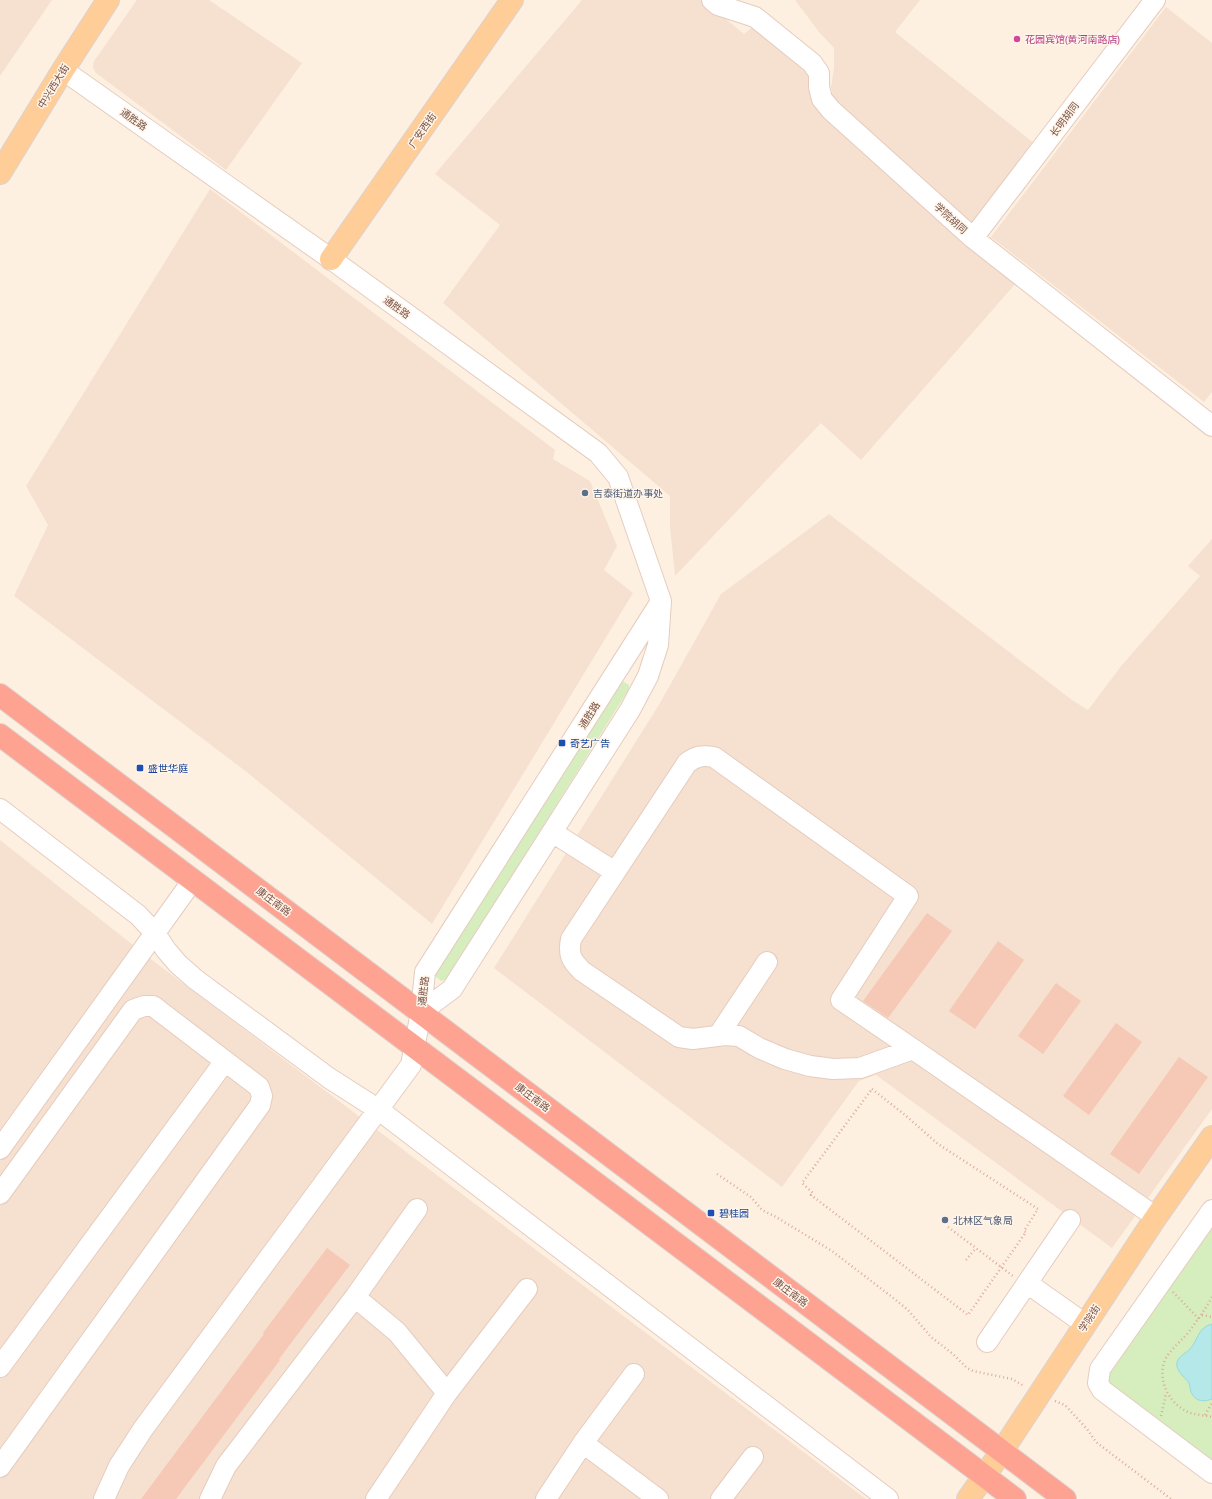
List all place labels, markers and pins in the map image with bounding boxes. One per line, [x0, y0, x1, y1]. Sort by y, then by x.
marker: 花园宾馆(黄河南路店) [1012, 34, 1022, 44]
place label: 花园宾馆(黄河南路店) [1025, 34, 1120, 45]
marker: 吉泰街道办事处 [580, 488, 590, 498]
place label: 吉泰街道办事处 [593, 488, 663, 499]
marker: 奇艺广告 [557, 738, 567, 748]
place label: 奇艺广告 [570, 738, 610, 749]
marker: 盛世华庭 [135, 763, 145, 773]
place label: 盛世华庭 [148, 763, 188, 774]
marker: 碧桂园 [706, 1208, 716, 1218]
place label: 碧桂园 [719, 1208, 749, 1219]
marker: 北林区气象局 [940, 1215, 950, 1225]
place label: 北林区气象局 [953, 1215, 1013, 1226]

